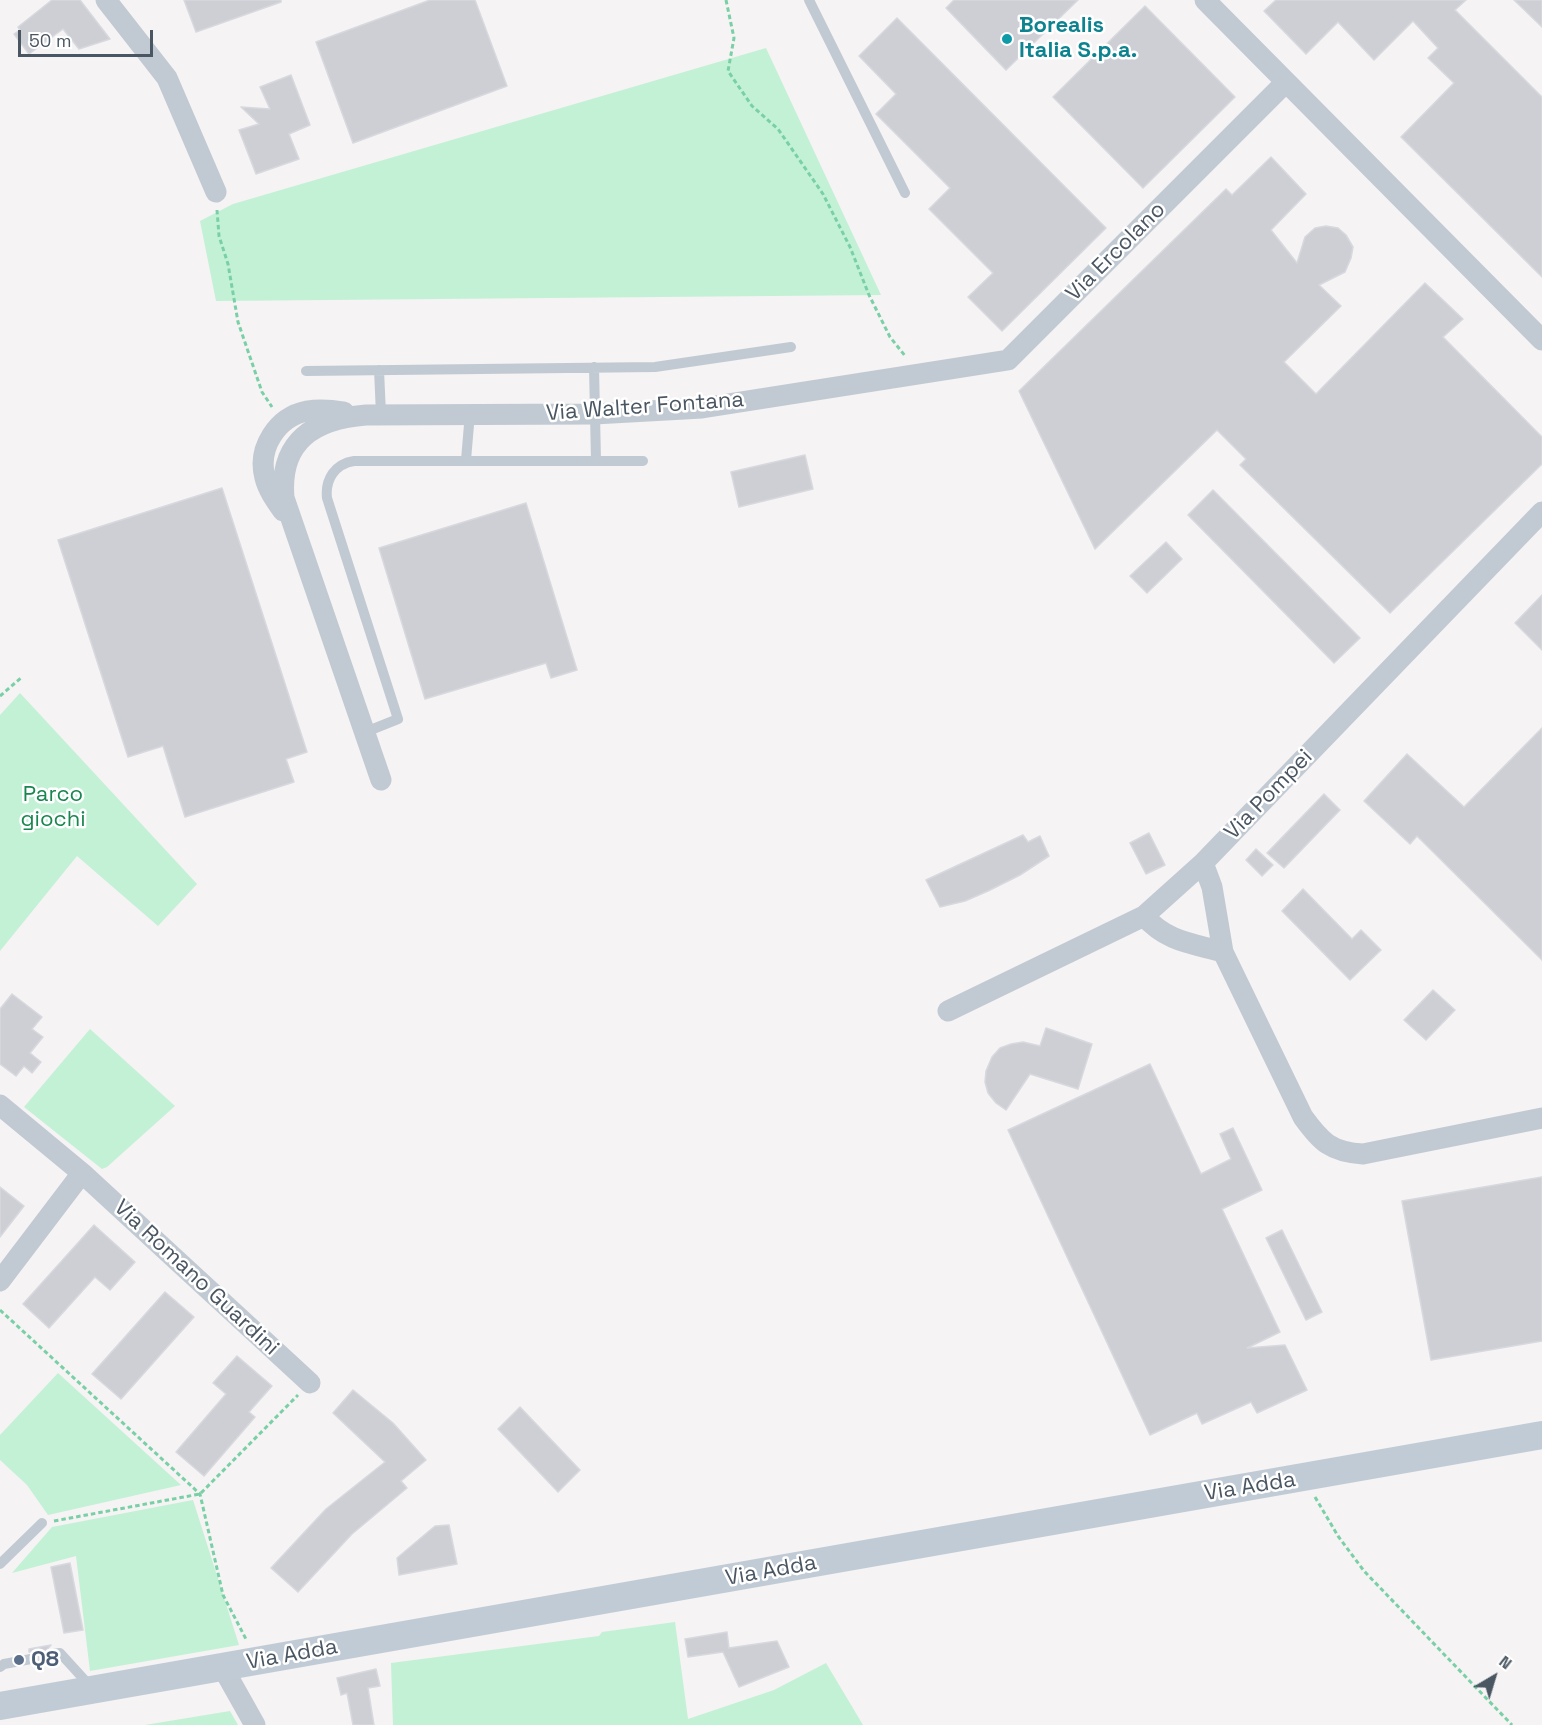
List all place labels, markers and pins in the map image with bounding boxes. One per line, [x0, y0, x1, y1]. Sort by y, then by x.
place label: Borealis Italia S.p.a. [1019, 13, 1137, 64]
marker: Borealis Italia S.p.a. [1000, 32, 1014, 46]
place label: Q8 [31, 1647, 59, 1673]
marker: Q8 [12, 1653, 26, 1667]

